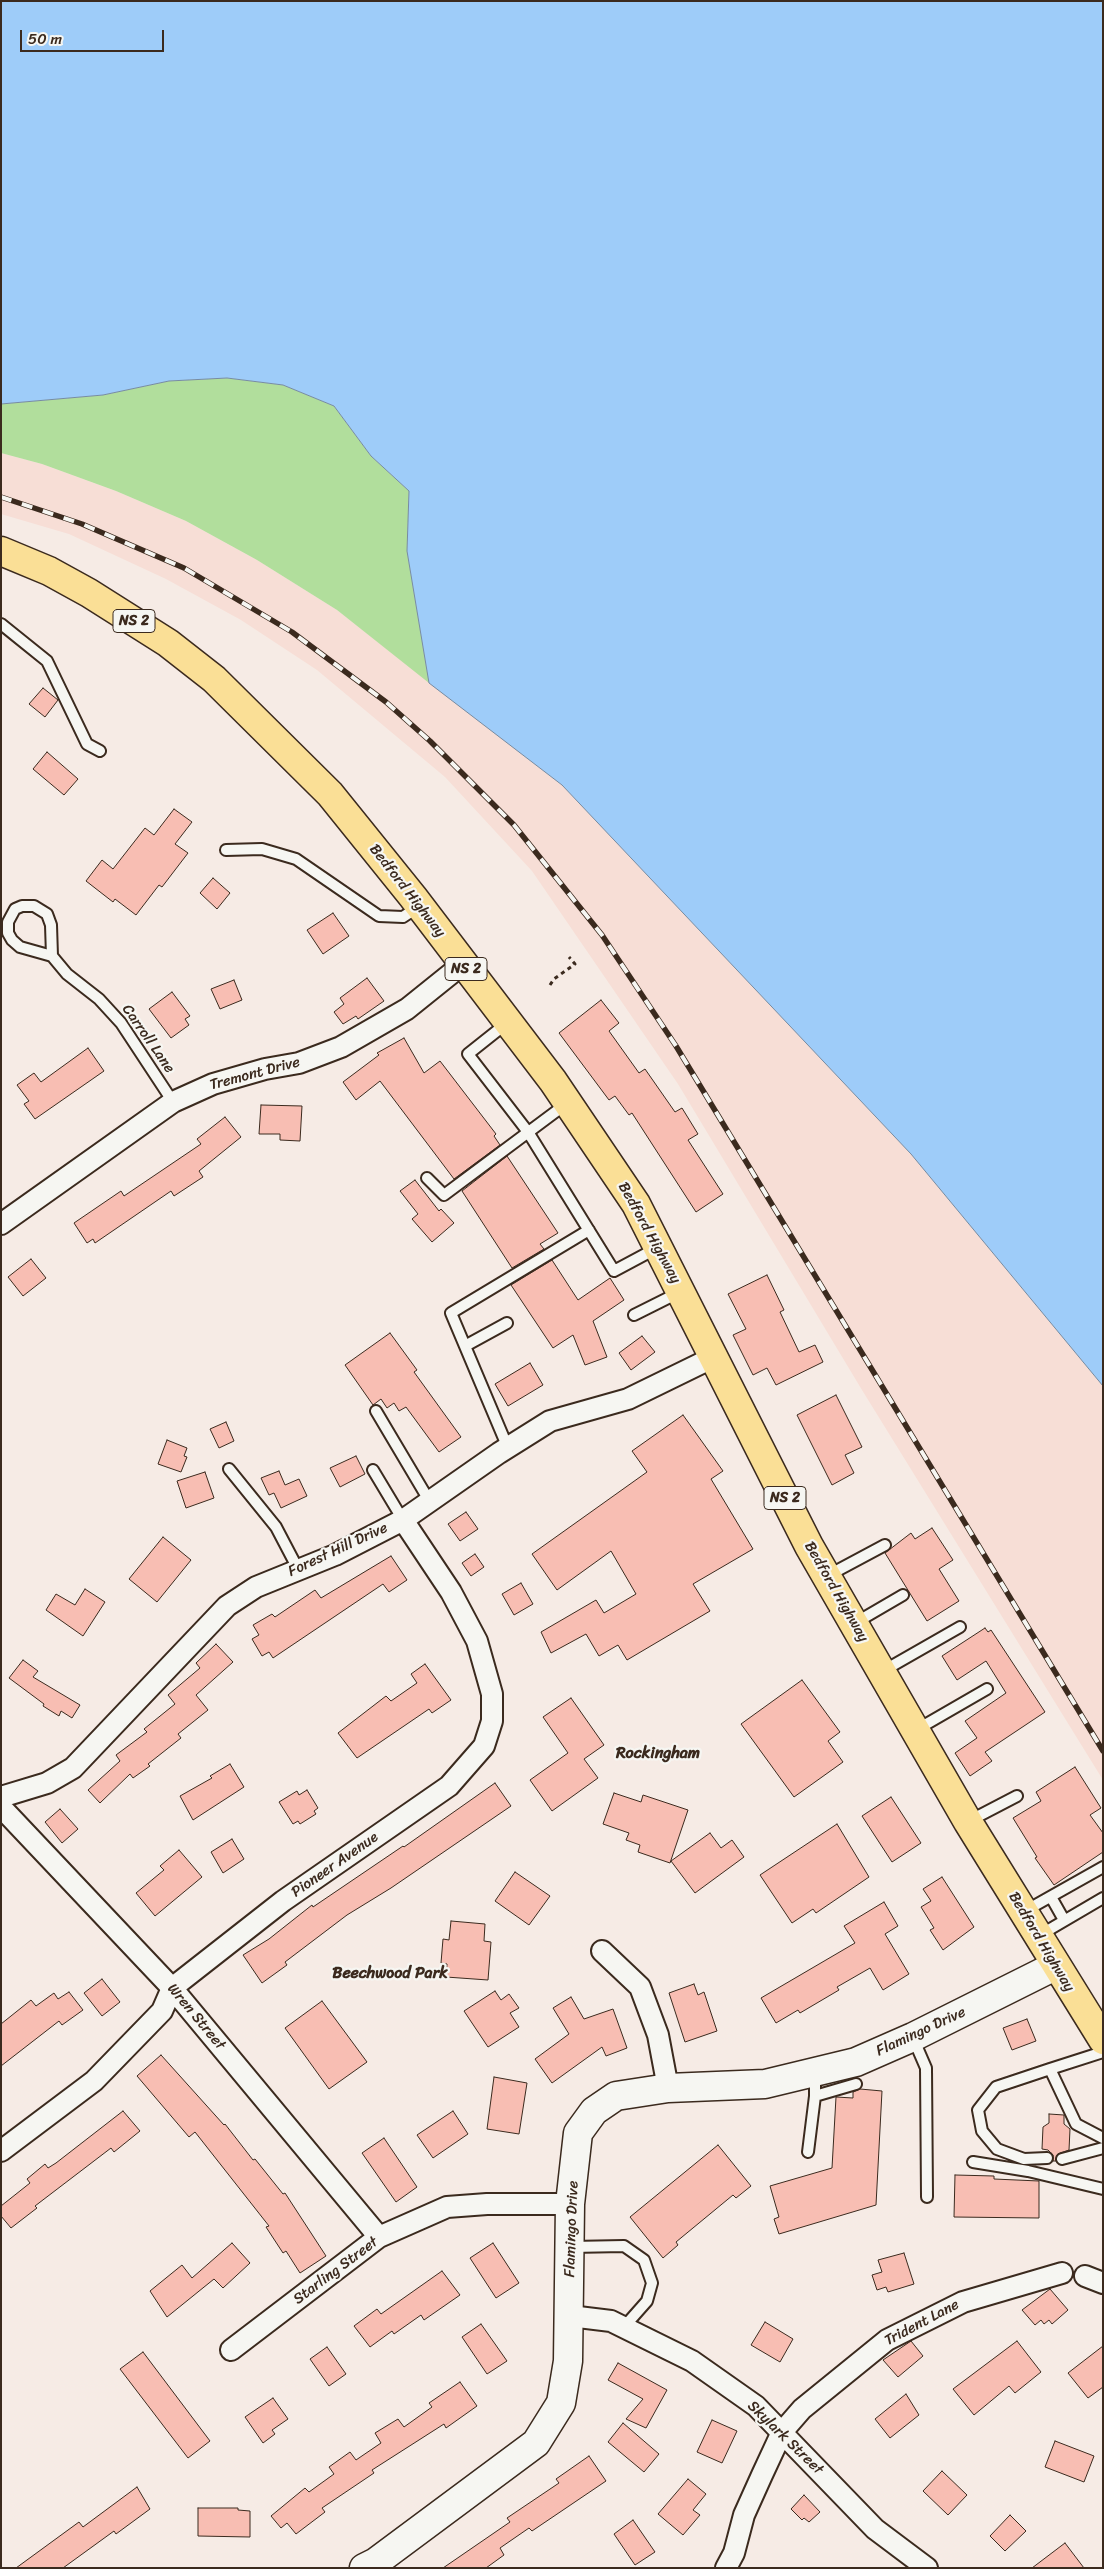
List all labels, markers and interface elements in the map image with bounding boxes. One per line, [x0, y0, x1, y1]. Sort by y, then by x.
scale bar [22, 20, 166, 52]
text: 50 m [28, 26, 62, 52]
road number: NS 2 [113, 610, 155, 632]
street label: Bedford Highway [365, 841, 449, 941]
road number: NS 2 [445, 958, 487, 981]
street label: Carroll Lane [118, 1001, 178, 1077]
street label: Tremont Drive [208, 1053, 302, 1095]
street label: Bedford Highway [614, 1179, 684, 1287]
road number: NS 2 [764, 1486, 806, 1510]
street label: Forest Hill Drive [285, 1519, 391, 1581]
street label: Bedford Highway [800, 1539, 872, 1645]
district label: Rockingham [616, 1744, 700, 1764]
street label: Pioneer Avenue [288, 1828, 382, 1902]
street label: Bedford Highway [1004, 1889, 1078, 1995]
district label: Beechwood Park [332, 1964, 448, 1984]
street label: Wren Street [163, 1980, 229, 2054]
street label: Flamingo Drive [873, 2003, 969, 2061]
street label: Flamingo Drive [561, 2180, 583, 2278]
street label: Starling Street [290, 2233, 382, 2309]
street label: Trident Lane [882, 2296, 962, 2350]
street label: Skylark Street [743, 2397, 827, 2479]

